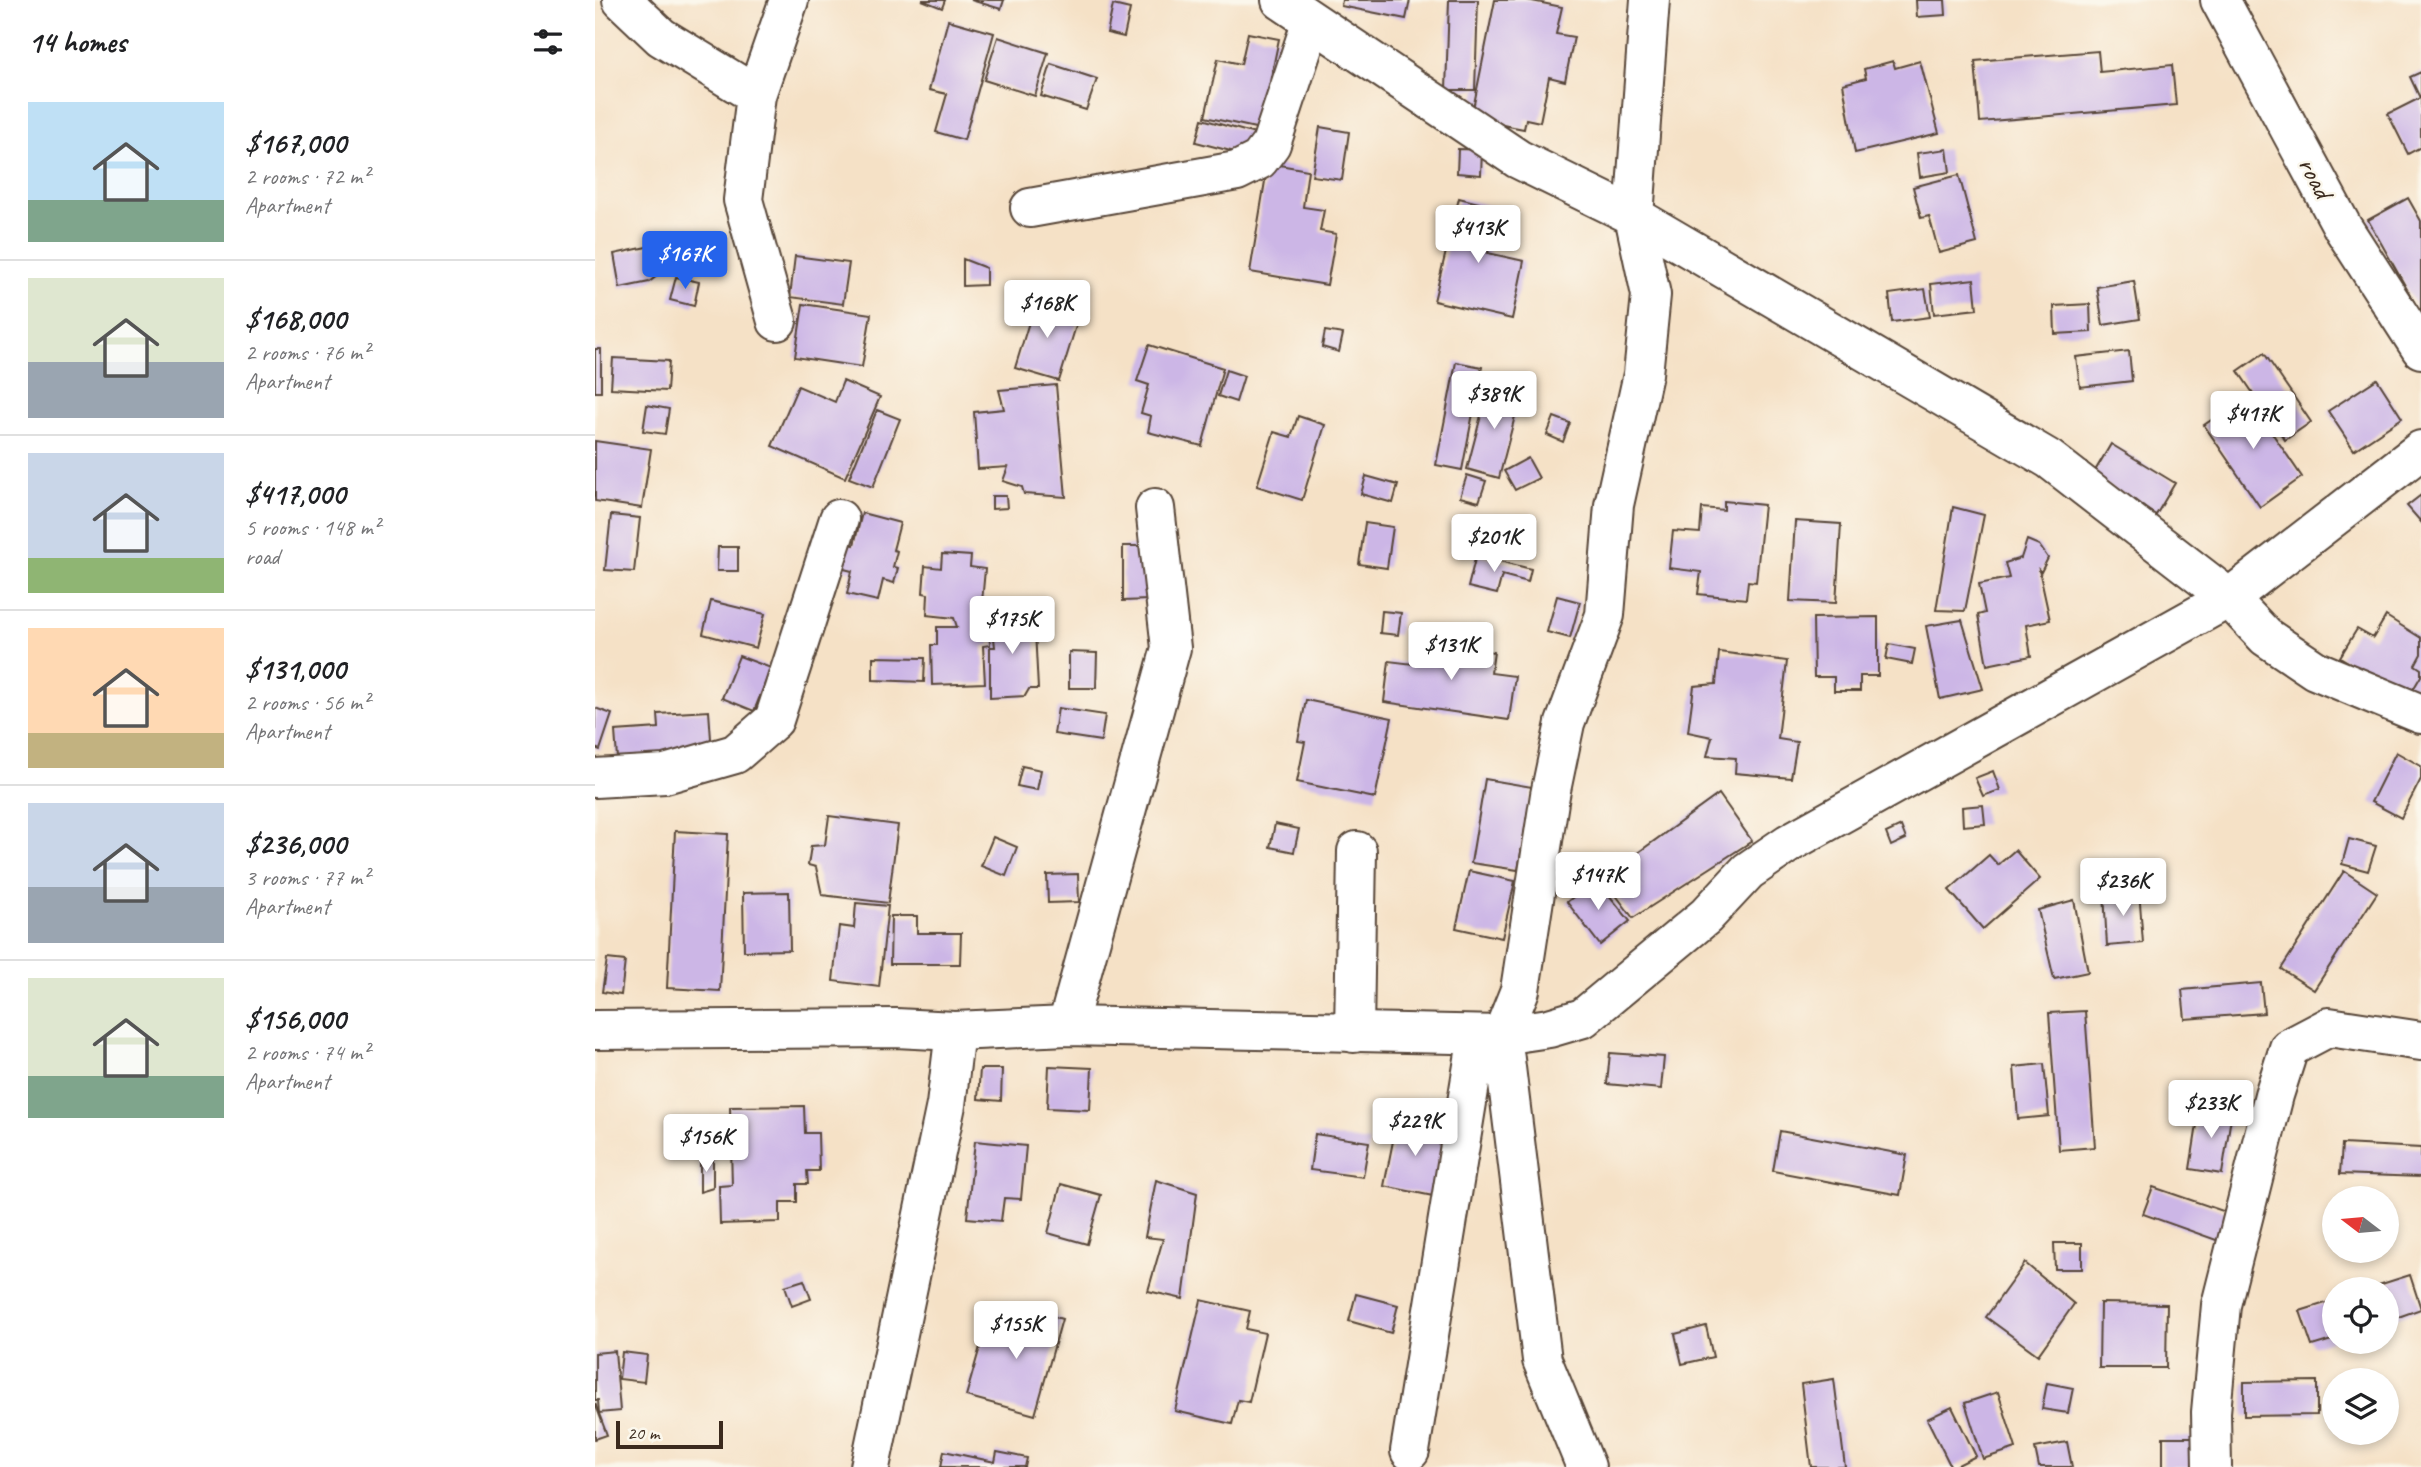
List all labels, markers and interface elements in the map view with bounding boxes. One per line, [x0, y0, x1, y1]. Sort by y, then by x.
text: 14 homes [28, 23, 126, 61]
icon: filters [529, 23, 567, 61]
text: $167,000 [245, 124, 346, 162]
icon: home [84, 130, 168, 214]
street label: road [2290, 150, 2343, 208]
text: 2 rooms · 72 m² [245, 162, 369, 191]
text: Apartment [245, 191, 330, 220]
pin: $413K [1429, 205, 1527, 265]
text: $413K [1451, 213, 1505, 242]
pin: $167K [636, 232, 734, 291]
text: $167K [658, 239, 712, 268]
pin: $168K [998, 280, 1096, 340]
text: $168K [1020, 288, 1074, 317]
text: $168,000 [245, 300, 346, 338]
icon: home [84, 306, 168, 390]
text: 2 rooms · 76 m² [245, 338, 369, 367]
text: Apartment [245, 367, 330, 396]
pin: $389K [1445, 372, 1543, 431]
text: $389K [1468, 379, 1520, 408]
pin: $417K [2204, 392, 2302, 451]
text: $417K [2227, 399, 2280, 428]
text: $417,000 [245, 475, 345, 513]
icon: home [84, 481, 168, 565]
text: 5 rooms · 148 m² [245, 513, 380, 542]
pin: $201K [1445, 514, 1543, 574]
text: $201K [1467, 522, 1521, 551]
text: road [245, 542, 280, 571]
pin: $175K [963, 596, 1061, 656]
text: $175K [986, 604, 1038, 633]
pin: $131K [1402, 622, 1500, 682]
text: $131K [1424, 630, 1478, 659]
text: $131,000 [245, 650, 345, 688]
icon: home [84, 656, 168, 740]
text: 2 rooms · 56 m² [245, 688, 369, 717]
text: Apartment [245, 717, 330, 746]
text: $236,000 [245, 825, 346, 863]
icon: home [84, 831, 168, 915]
pin: $147K [1549, 852, 1647, 912]
pin: $236K [2074, 858, 2172, 918]
text: $147K [1572, 860, 1625, 889]
text: 3 rooms · 77 m² [245, 863, 369, 892]
text: $236K [2096, 866, 2150, 895]
text: Apartment [245, 892, 330, 921]
text: $156,000 [245, 1000, 346, 1038]
icon: home [84, 1006, 168, 1090]
text: 2 rooms · 74 m² [245, 1038, 369, 1067]
text: Apartment [245, 1067, 330, 1096]
pin: $233K [2162, 1080, 2260, 1140]
text: $233K [2184, 1088, 2238, 1117]
pin: $229K [1366, 1098, 1464, 1158]
text: $229K [1389, 1106, 1441, 1135]
pin: $156K [657, 1114, 755, 1174]
text: $156K [679, 1122, 733, 1151]
north arrow [2322, 1186, 2399, 1264]
map controls [2322, 1186, 2399, 1445]
button: locate [2322, 1277, 2399, 1354]
pin: $155K [967, 1302, 1065, 1361]
text: $155K [990, 1309, 1042, 1338]
button: layers [2322, 1368, 2399, 1445]
scale bar [616, 1418, 723, 1450]
text: 20 m [627, 1421, 659, 1445]

